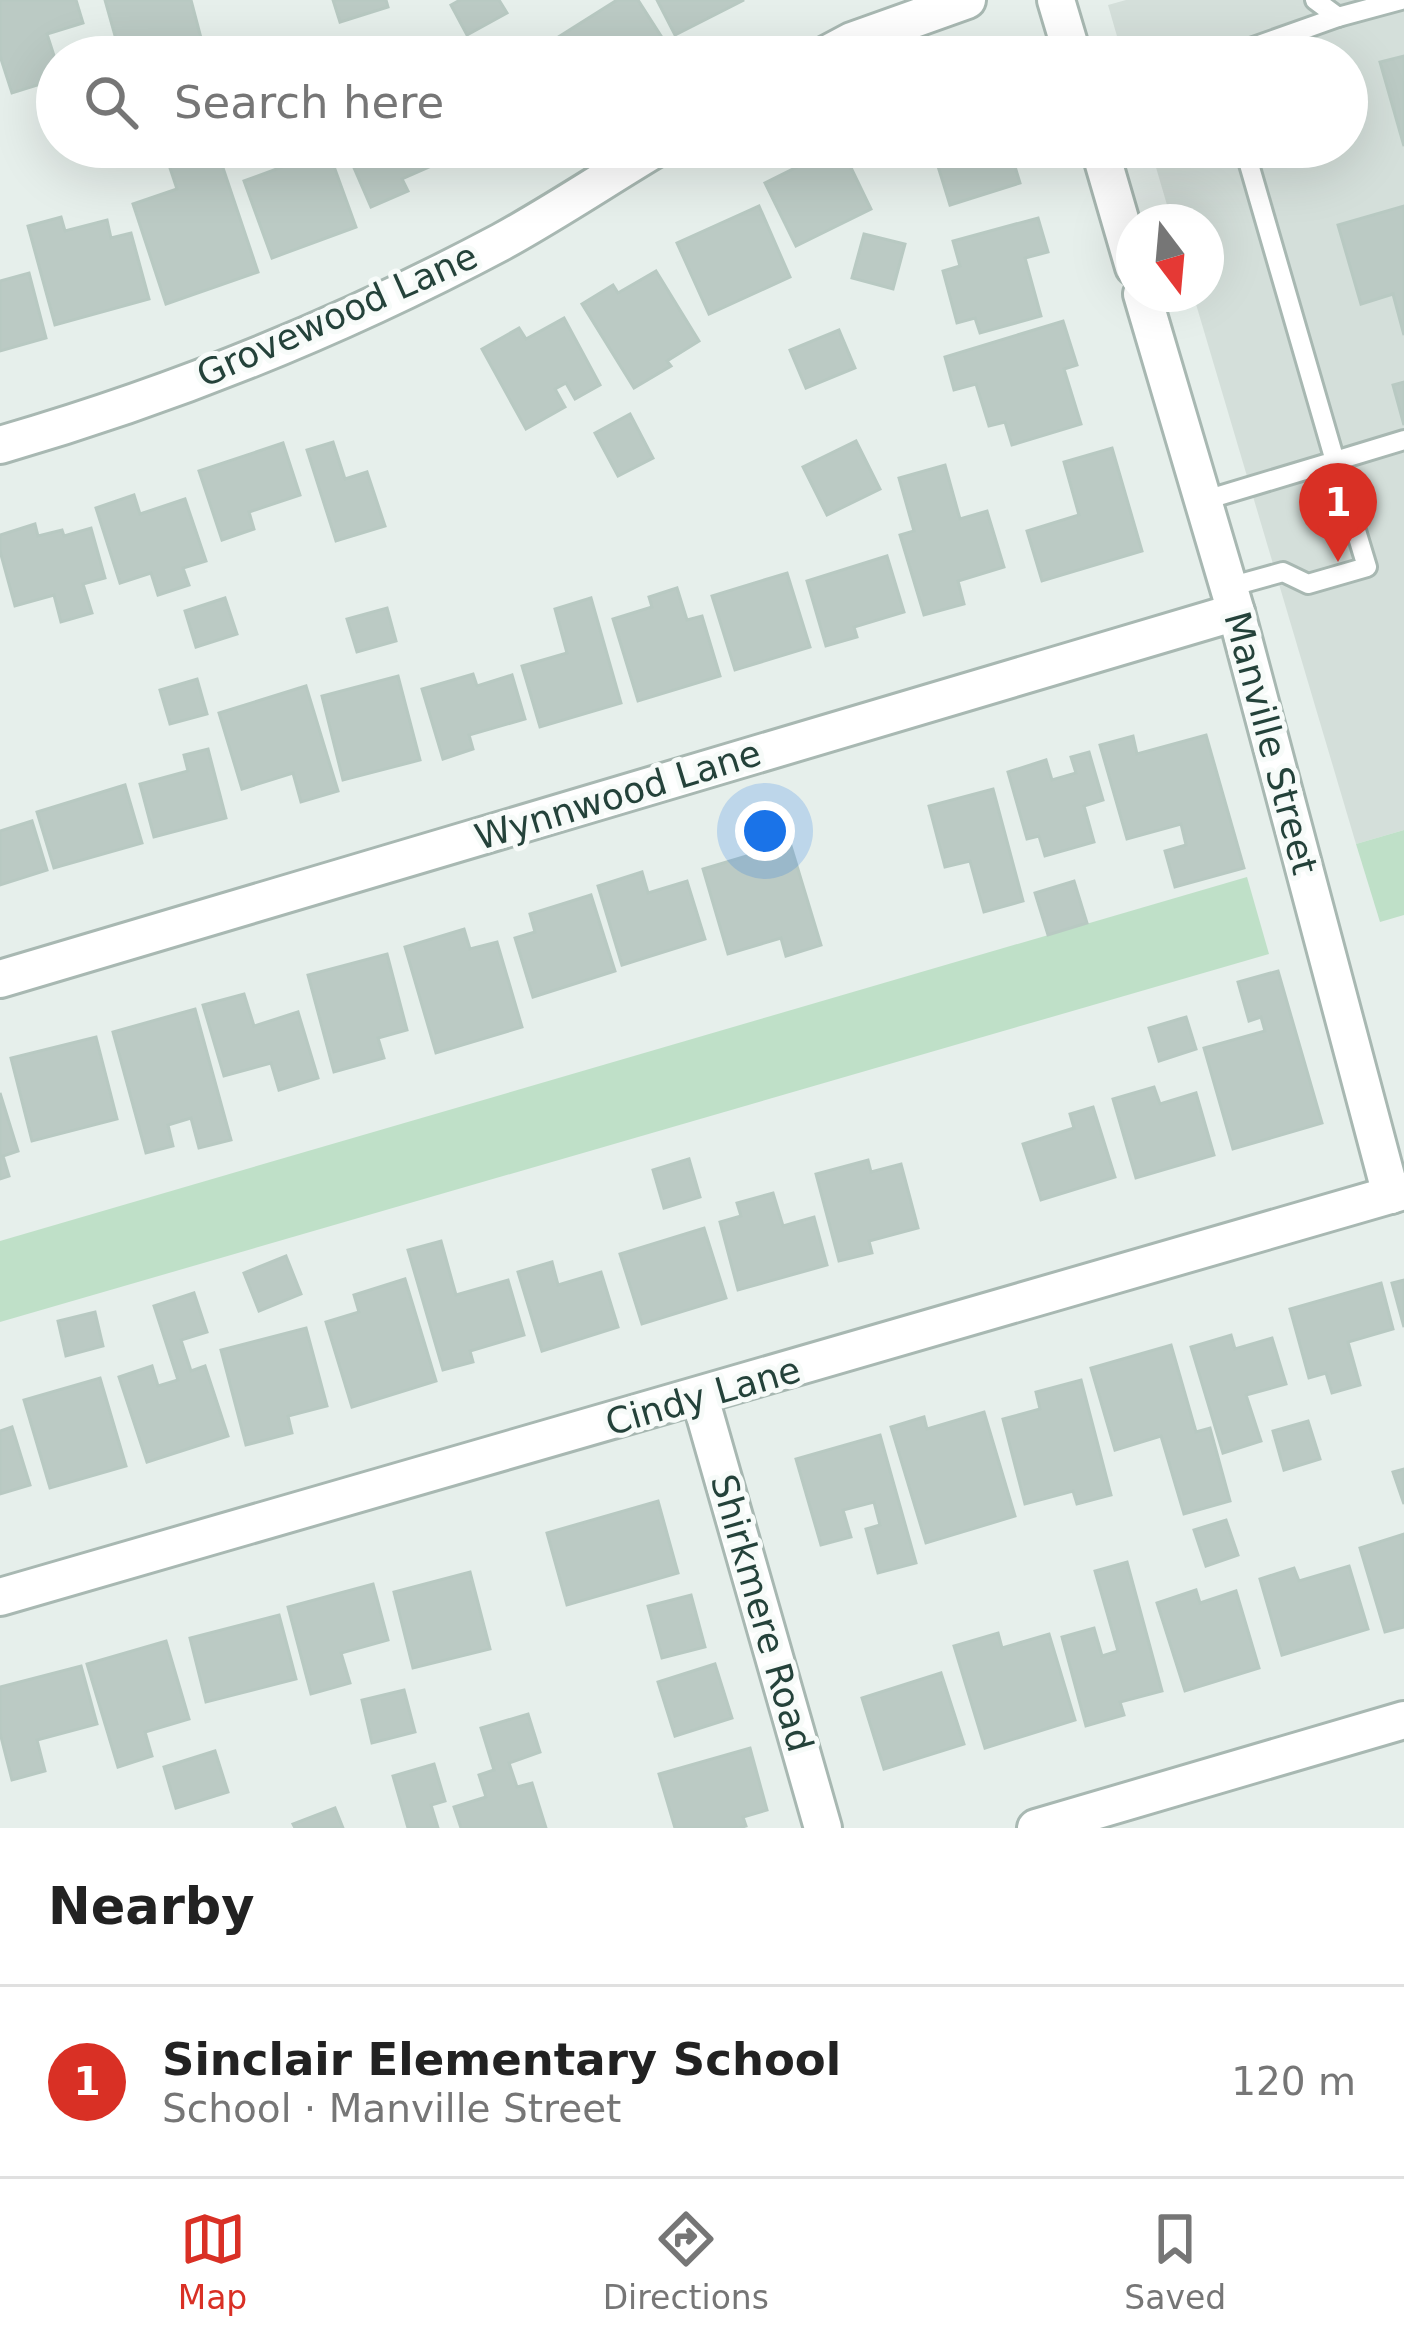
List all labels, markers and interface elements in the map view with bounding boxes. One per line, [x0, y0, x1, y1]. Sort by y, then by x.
search box [36, 36, 1368, 168]
icon: search [78, 69, 144, 135]
text: Search here [174, 76, 444, 129]
north arrow [1116, 204, 1224, 312]
street label: Grovewood Lane [191, 235, 483, 395]
pin: 1 [1299, 463, 1377, 562]
street label: Manville Street [1216, 607, 1326, 879]
street label: Wynnwood Lane [470, 732, 766, 858]
your location [735, 801, 795, 861]
street label: Cindy Lane [601, 1349, 805, 1443]
street label: Shirkmere Road [703, 1470, 821, 1756]
text: Nearby [48, 1877, 255, 1936]
text: Sinclair Elementary School [162, 2033, 841, 2086]
text: 1 [73, 2059, 101, 2104]
text: 120 m [1231, 2059, 1356, 2104]
text: School · Manville Street [162, 2086, 621, 2131]
tab: Map [178, 2206, 247, 2317]
tab: Directions [603, 2206, 769, 2317]
tab: Saved [1124, 2206, 1226, 2317]

